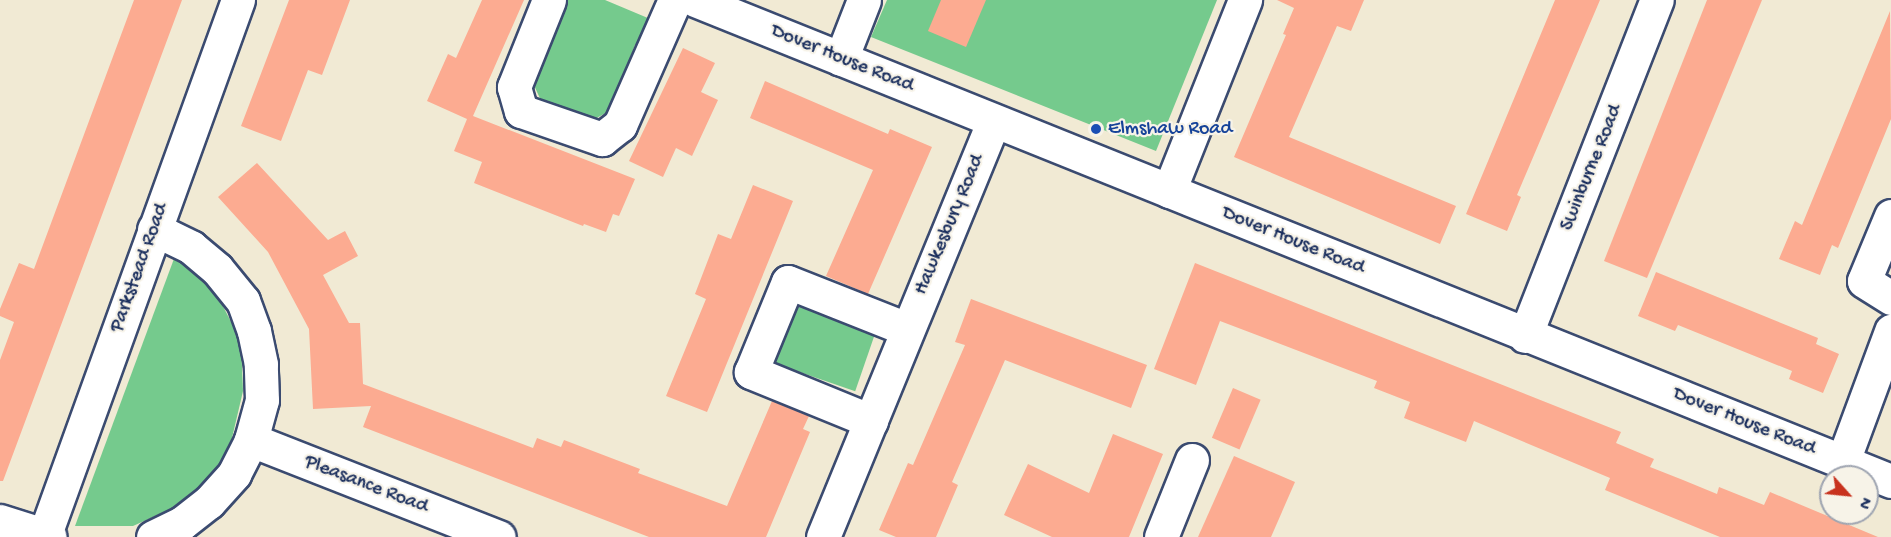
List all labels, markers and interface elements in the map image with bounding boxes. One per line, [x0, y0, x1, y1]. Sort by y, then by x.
street label: Dover House Road [767, 19, 917, 99]
street label: Swinburne Road [1556, 101, 1628, 235]
place label: Elmshaw Road [1108, 117, 1232, 141]
marker: Elmshaw Road [1089, 122, 1103, 136]
street label: Hawkesbury Road [910, 151, 990, 299]
street label: Parkstead Road [106, 200, 174, 336]
street label: Dover House Road [1218, 201, 1368, 281]
street label: Dover House Road [1669, 382, 1819, 462]
street label: Pleasance Road [301, 450, 431, 520]
north arrow [1819, 465, 1879, 525]
text: N [1853, 494, 1875, 511]

